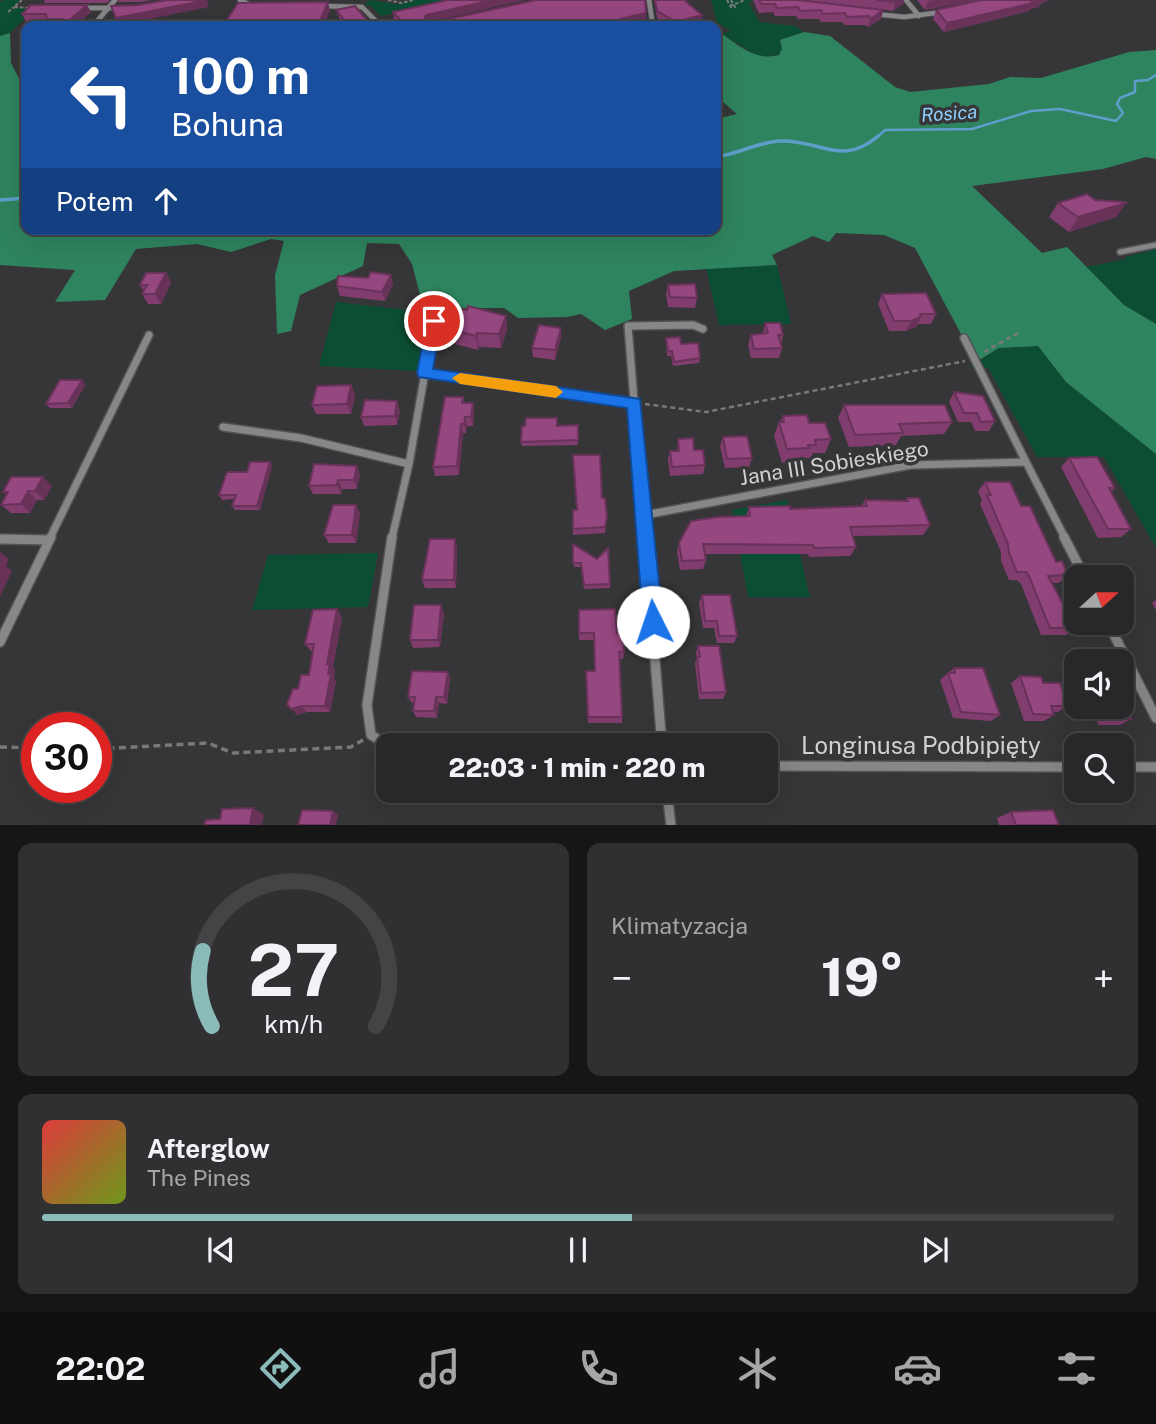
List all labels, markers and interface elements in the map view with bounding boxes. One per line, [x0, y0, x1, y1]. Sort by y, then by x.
text: 100 m [171, 47, 310, 105]
icon: left [56, 49, 147, 140]
water label: Rosica [920, 100, 978, 126]
text: Bohuna [171, 106, 284, 143]
icon: ahead [147, 182, 185, 220]
text: Potem [56, 186, 133, 217]
pin [404, 291, 464, 351]
icon: arrive [415, 302, 453, 340]
street label: Jana III Sobieskiego [738, 436, 930, 490]
north arrow [1064, 565, 1134, 635]
map controls [1064, 565, 1134, 803]
position arrow [616, 585, 690, 659]
button: sound [1064, 649, 1134, 719]
speed limit sign: 30 [21, 712, 112, 803]
street label: Longinusa Podbipięty [801, 731, 1041, 759]
button: search [1064, 733, 1134, 803]
text: 22:03 · 1 min · 220 m [449, 752, 705, 783]
text: Klimatyzacja [611, 912, 748, 939]
text: 27 [248, 927, 339, 1012]
text: 19° [821, 947, 904, 1008]
text: − [611, 956, 632, 1001]
text: + [1093, 956, 1114, 1001]
text: km/h [264, 1008, 323, 1038]
text: Afterglow [147, 1133, 270, 1164]
text: The Pines [147, 1164, 251, 1191]
icon: previous [202, 1231, 240, 1269]
icon: pause [559, 1231, 597, 1269]
icon: next [916, 1231, 954, 1269]
icon: directions [256, 1344, 305, 1393]
icon: music [415, 1344, 464, 1393]
icon: phone [574, 1344, 623, 1393]
icon: climate [733, 1344, 782, 1393]
icon: car [893, 1344, 942, 1393]
icon: filters [1052, 1344, 1101, 1393]
text: 22:02 [55, 1350, 145, 1387]

